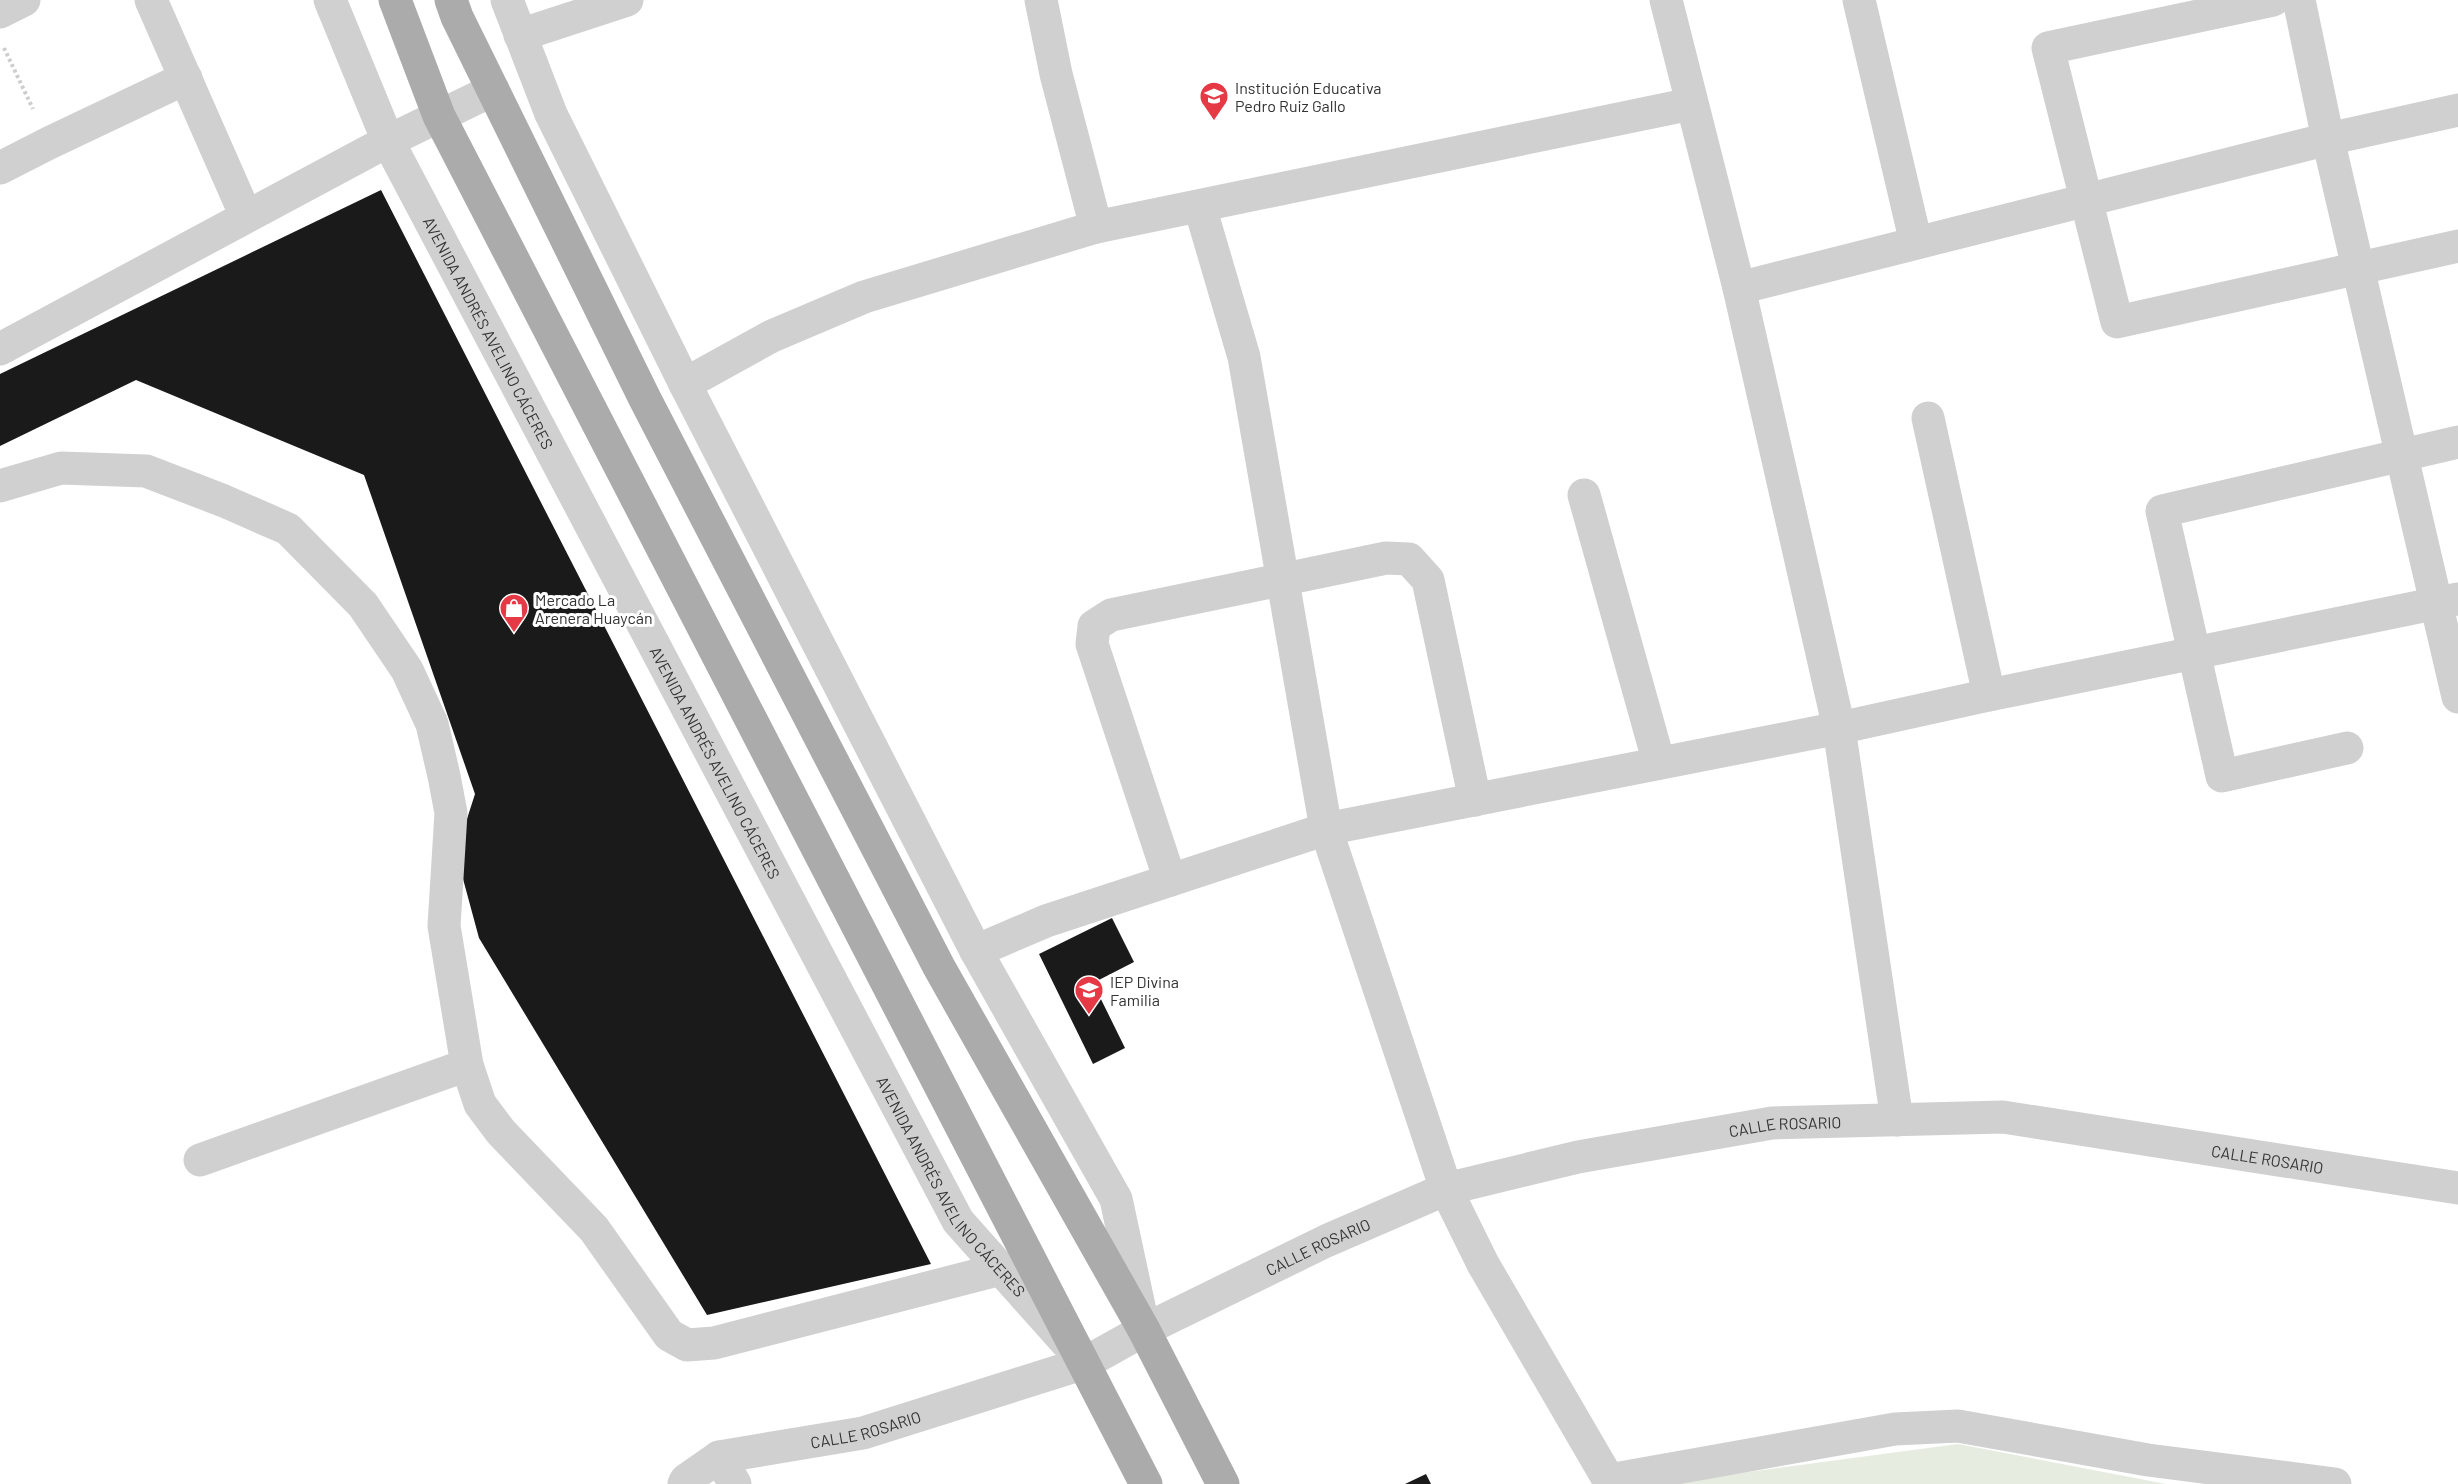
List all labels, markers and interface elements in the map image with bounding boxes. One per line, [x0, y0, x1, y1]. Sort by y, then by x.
place label: Institución Educativa Pedro Ruiz Gallo [1235, 78, 1381, 115]
school or university icon: Institución Educativa Pedro Ruiz Gallo [1198, 80, 1230, 122]
street label: AVENIDA ANDRÉS AVELINO CÁCERES [420, 213, 558, 452]
place label: Mercado La Arenera Huaycán [535, 590, 653, 627]
shop icon: Mercado La Arenera Huaycán [498, 592, 530, 634]
street label: AVENIDA ANDRÉS AVELINO CÁCERES [647, 643, 785, 882]
place label: IEP Divina Familia [1110, 972, 1179, 1009]
school or university icon: IEP Divina Familia [1073, 974, 1105, 1016]
street label: AVENIDA ANDRÉS AVELINO CÁCERES [874, 1073, 1030, 1300]
street label: CALLE ROSARIO [1727, 1112, 1842, 1140]
street label: CALLE ROSARIO [2210, 1140, 2325, 1176]
street label: CALLE ROSARIO [1262, 1214, 1373, 1279]
street label: CALLE ROSARIO [809, 1406, 923, 1451]

